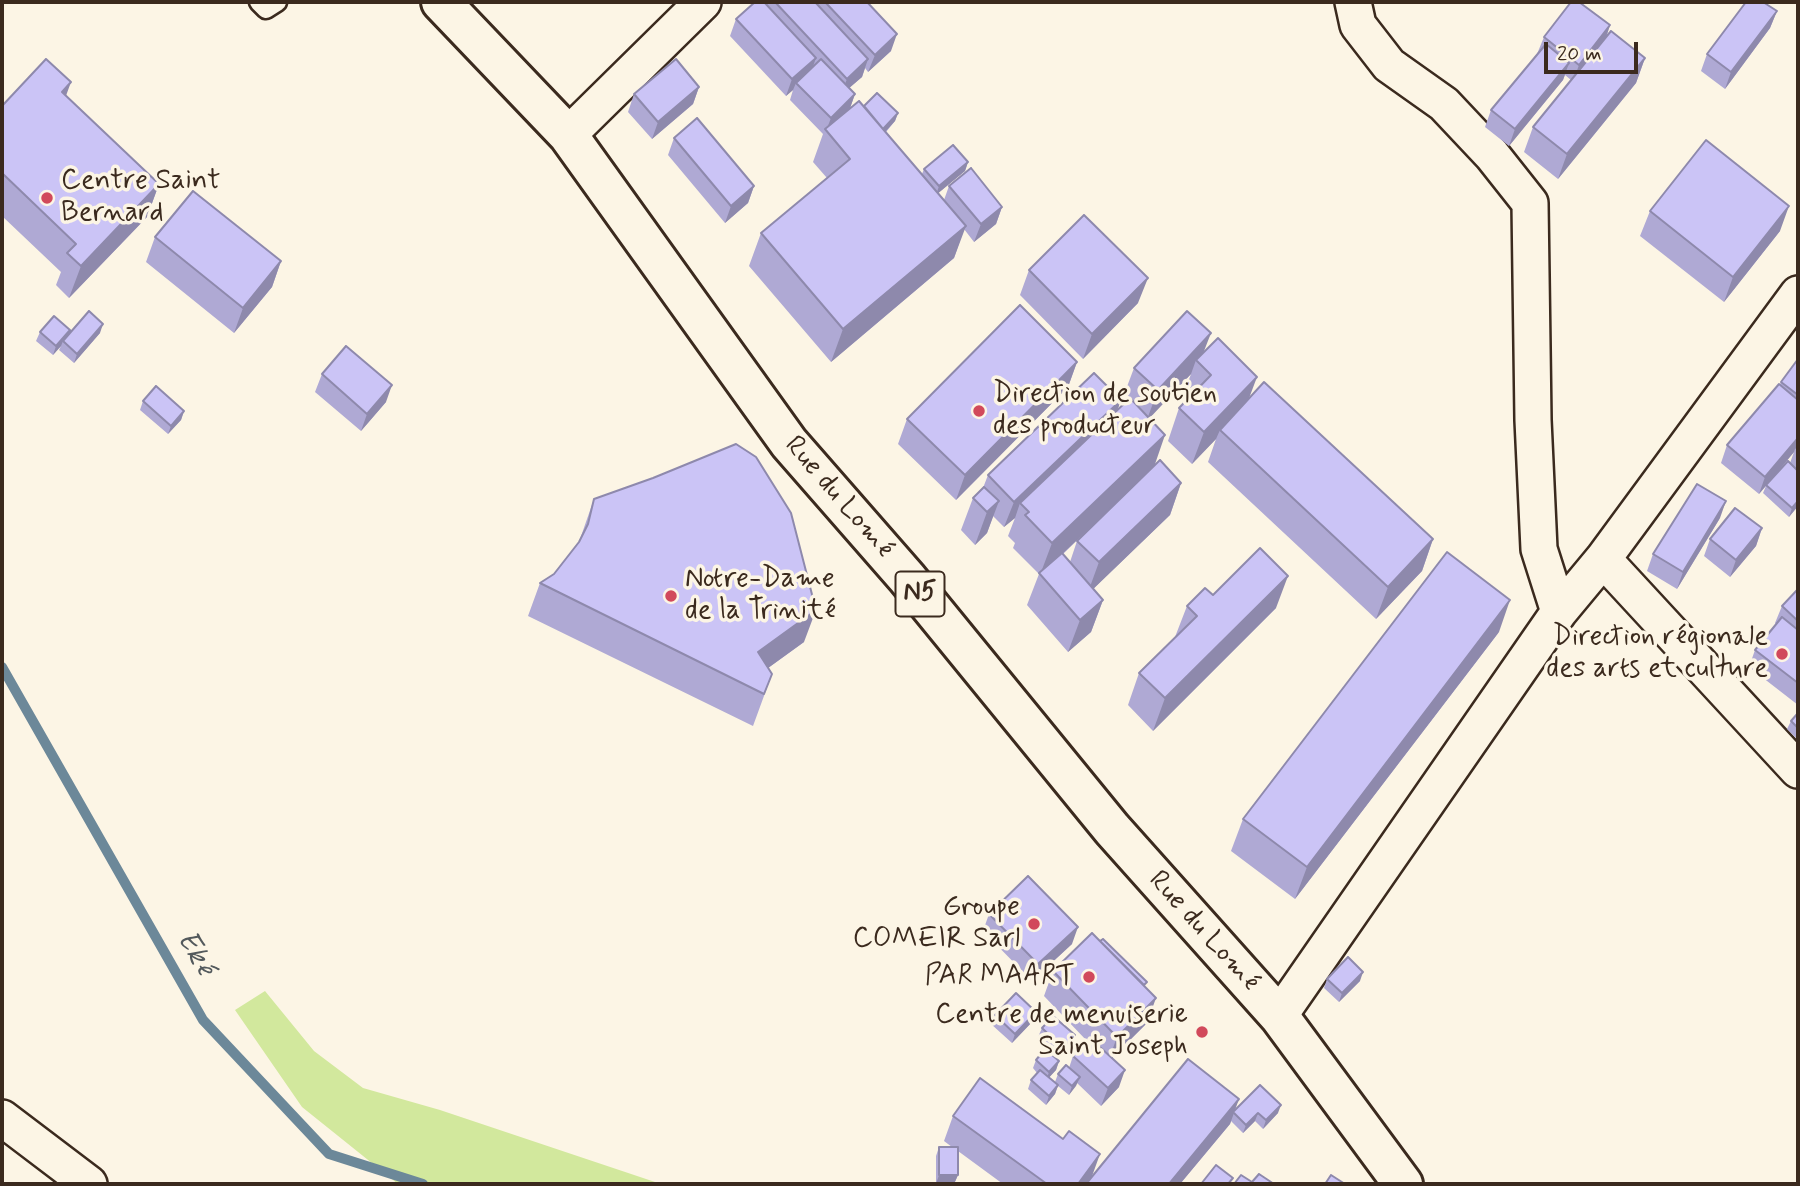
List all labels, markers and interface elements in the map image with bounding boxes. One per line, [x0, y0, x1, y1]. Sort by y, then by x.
scale bar [1548, 28, 1643, 72]
text: 20 m [1557, 40, 1602, 68]
place label: Centre Saint Bernard [61, 165, 221, 231]
marker: Centre Saint Bernard [39, 190, 55, 206]
place label: Direction de soutien des producteur [993, 378, 1217, 444]
marker: Direction de soutien des producteur [971, 403, 987, 419]
street label: Rue du Lomé [776, 430, 900, 566]
place label: Notre-Dame de la Trinité [685, 563, 836, 629]
road number: N5 [895, 572, 944, 616]
marker: Notre-Dame de la Trinité [663, 588, 679, 604]
place label: Direction régionale des arts et culture [1546, 621, 1768, 687]
marker: Direction régionale des arts et culture [1774, 646, 1790, 662]
street label: Rue du Lomé [1140, 865, 1266, 999]
place label: Groupe COMEIR Sarl [853, 891, 1020, 957]
marker: Groupe COMEIR Sarl [1026, 916, 1042, 932]
water label: Eké [167, 925, 221, 983]
place label: PAR MAART [925, 960, 1075, 994]
marker: PAR MAART [1081, 969, 1097, 985]
place label: Centre de menuiserie Saint Joseph [935, 999, 1188, 1065]
marker: Centre de menuiserie Saint Joseph [1194, 1024, 1210, 1040]

